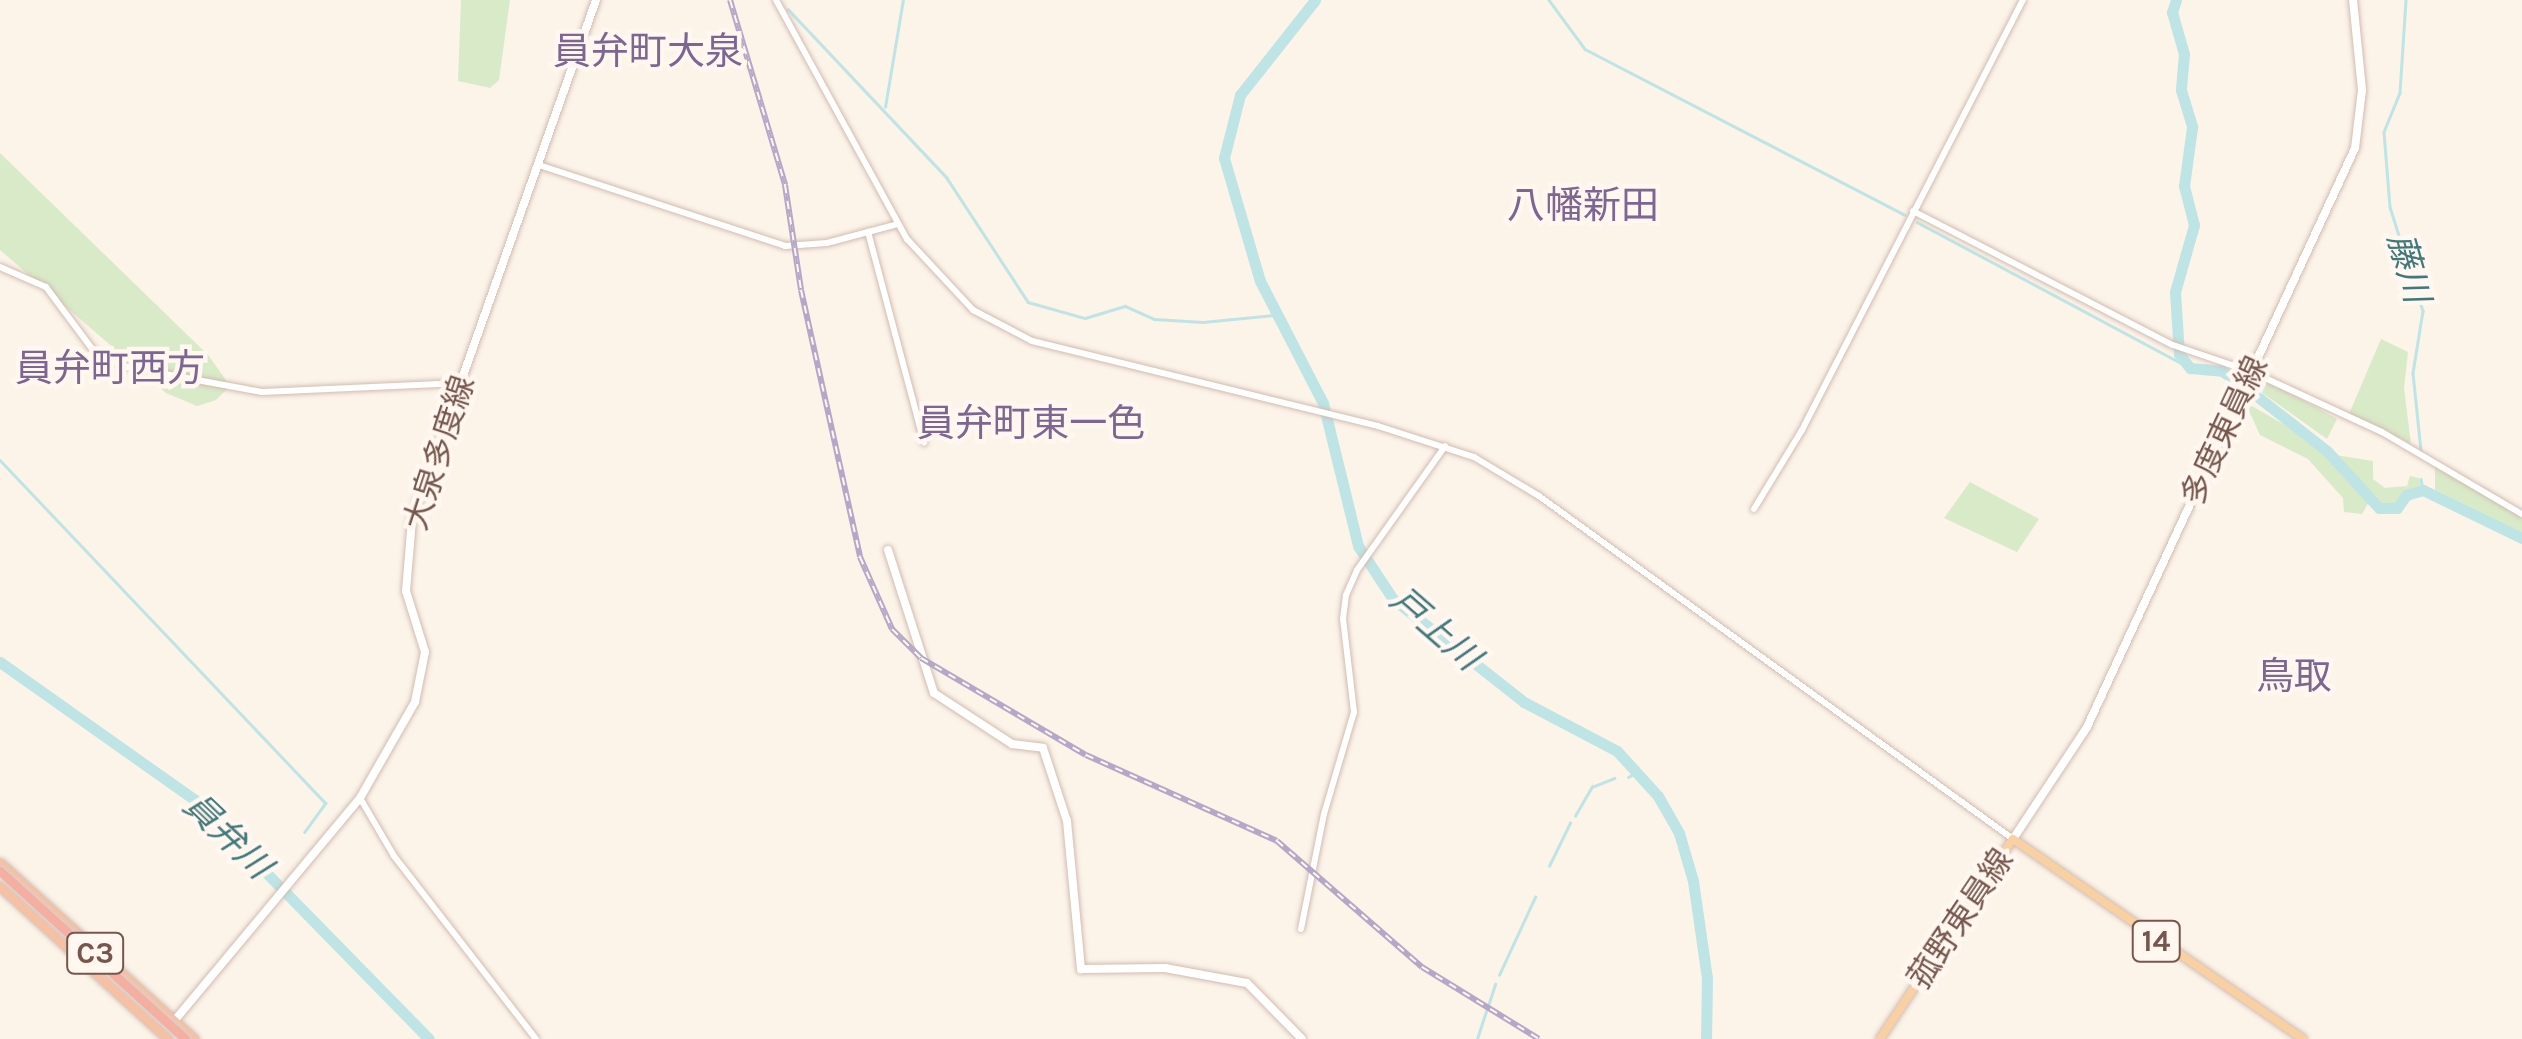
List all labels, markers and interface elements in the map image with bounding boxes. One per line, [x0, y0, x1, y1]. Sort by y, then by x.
district label: 員弁町大泉 [553, 29, 743, 75]
district label: 八幡新田 [1507, 183, 1659, 229]
water label: 藤川 [2378, 229, 2438, 307]
district label: 員弁町西方 [15, 346, 205, 392]
street label: 多度東員線 [2174, 350, 2276, 512]
street label: 大泉多度線 [397, 371, 483, 535]
district label: 員弁町東一色 [917, 401, 1145, 447]
water label: 戸上川 [1382, 579, 1488, 679]
district label: 鳥取 [2256, 654, 2332, 700]
water label: 員弁川 [175, 784, 279, 888]
street label: 菰野東員線 [1900, 842, 2022, 996]
road number: 14 [2131, 916, 2181, 966]
road number: C3 [65, 928, 125, 978]

